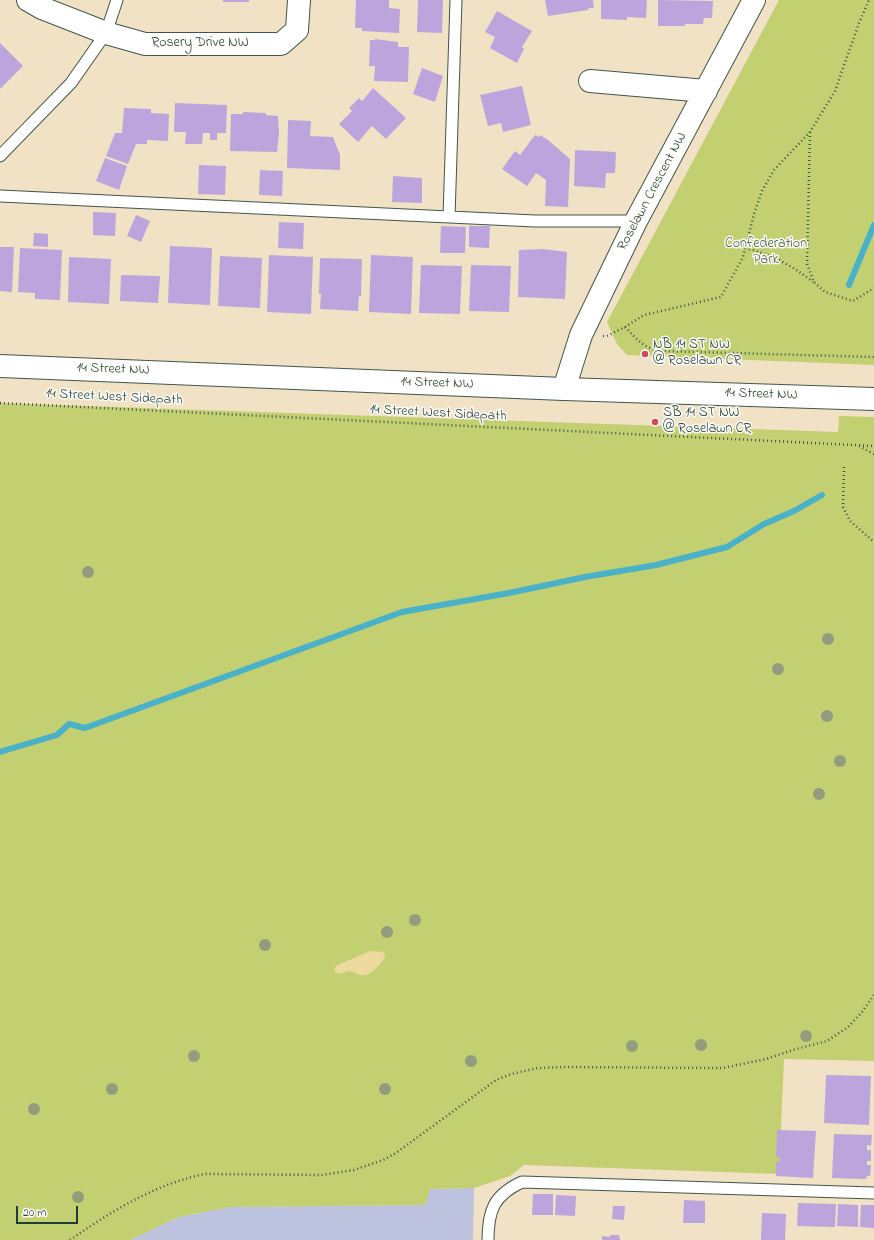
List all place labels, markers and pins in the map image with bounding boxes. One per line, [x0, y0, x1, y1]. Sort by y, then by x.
place label: NB 14 ST NW @ Roselawn CR [653, 338, 741, 370]
marker: NB 14 ST NW @ Roselawn CR [640, 349, 650, 359]
place label: SB 14 ST NW @ Roselawn CR [663, 406, 751, 438]
marker: SB 14 ST NW @ Roselawn CR [650, 417, 660, 427]

